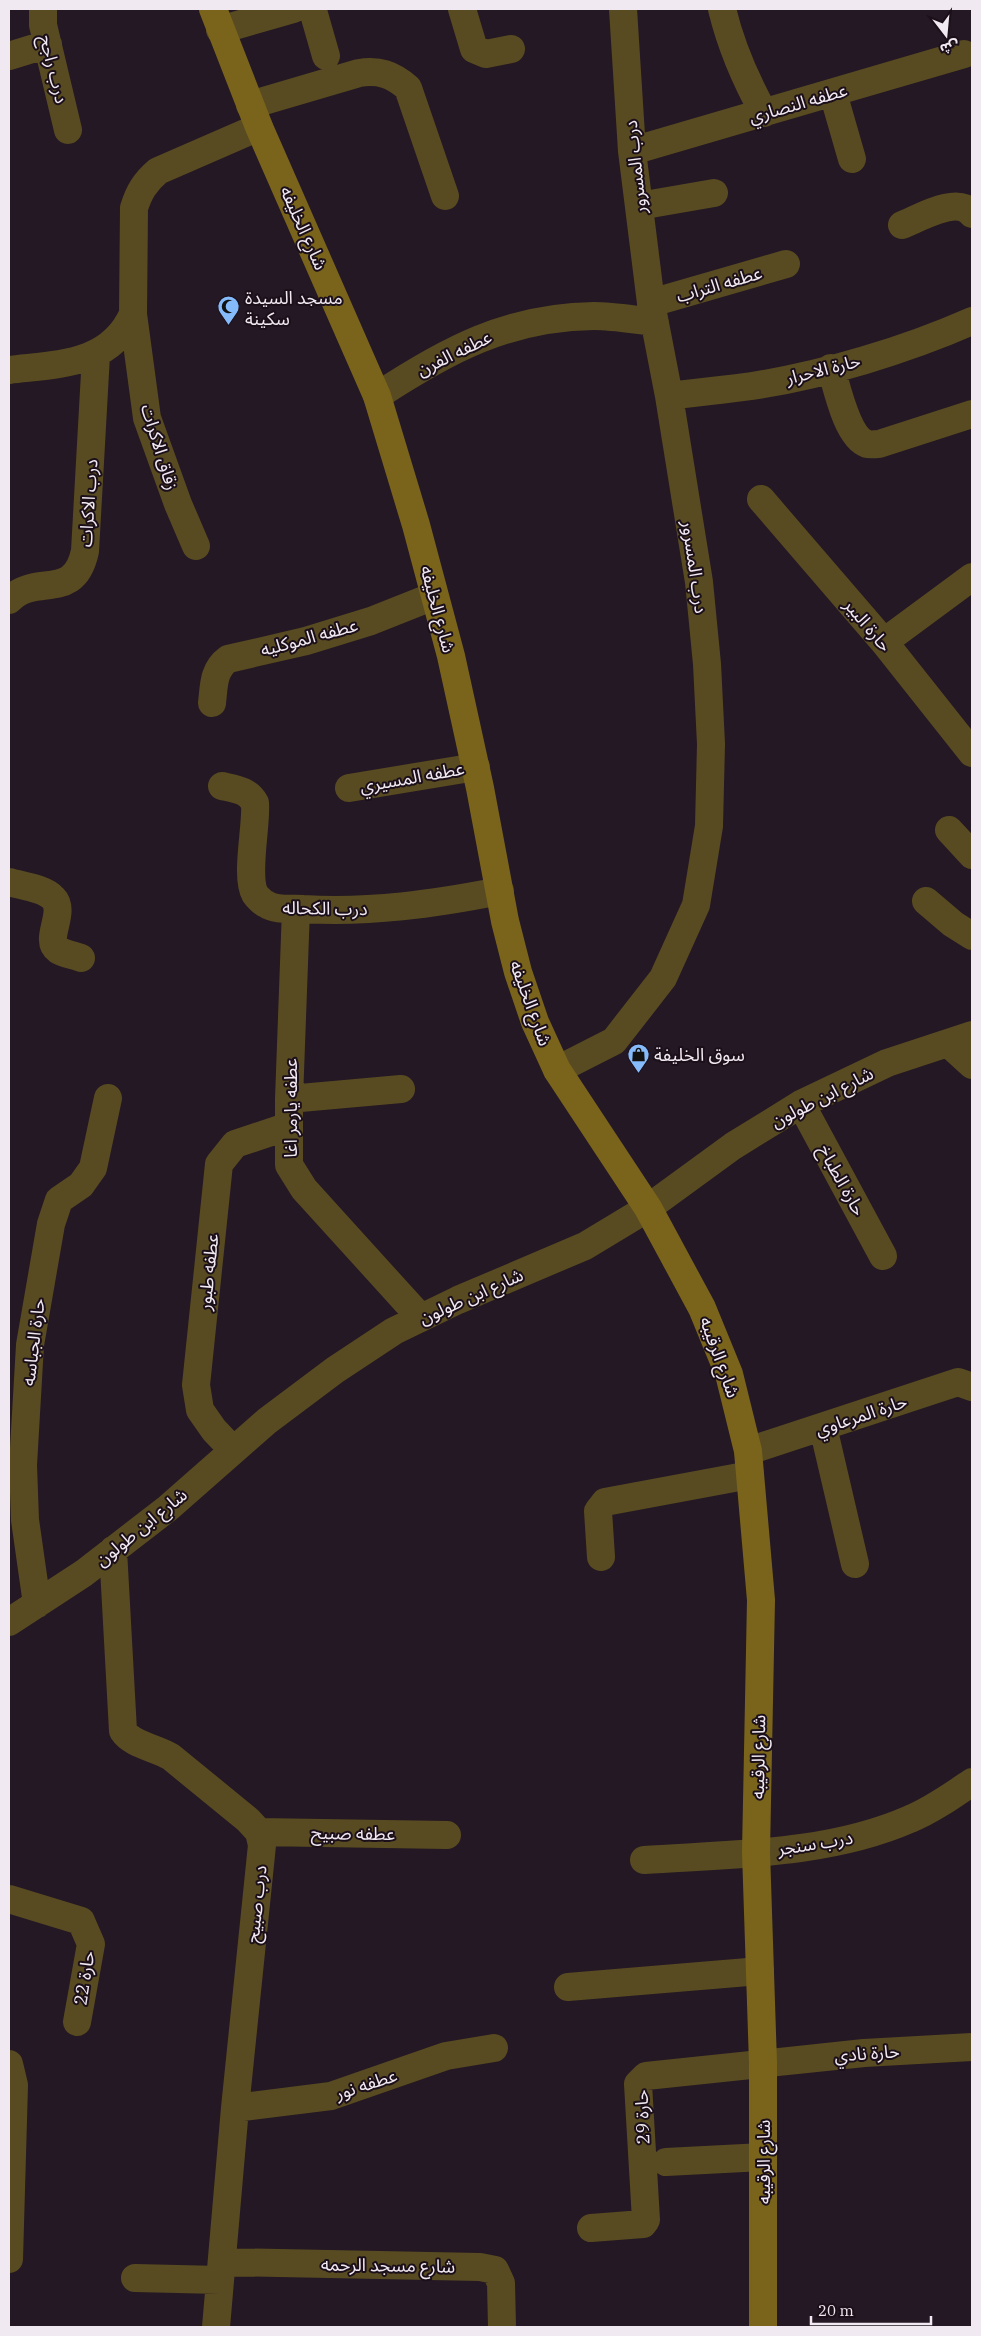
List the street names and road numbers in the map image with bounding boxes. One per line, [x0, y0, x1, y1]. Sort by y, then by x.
street label: درب راجح [32, 32, 74, 106]
street label: عطفه النصاري [746, 78, 851, 130]
street label: درب المسرور [619, 119, 651, 216]
street label: شارع الخليفه [273, 182, 333, 275]
street label: عطفه التراب [673, 261, 765, 307]
street label: عطفه الفرن [413, 325, 495, 381]
street label: حارة الاحرار [782, 349, 863, 390]
street label: زقاق الاكرات [136, 401, 184, 493]
street label: درب الاكرات [73, 458, 103, 548]
street label: درب المسرور [677, 518, 713, 615]
street label: شارع الخليفه [412, 563, 461, 656]
street label: حارة البير [839, 593, 897, 656]
street label: عطفه الموكليه [258, 613, 360, 661]
street label: عطفه المسيري [358, 756, 467, 800]
street label: درب الكحاله [282, 896, 368, 920]
street label: شارع الخليفه [502, 957, 557, 1050]
street label: عطفه يارمر اغا [279, 1058, 302, 1158]
street label: شارع ابن طولون [767, 1061, 878, 1135]
street label: حارة الطباخ [811, 1140, 871, 1221]
street label: عطفه طبور [192, 1232, 223, 1313]
street label: شارع ابن طولون [415, 1263, 528, 1332]
street label: حارة الجباسه [16, 1297, 50, 1387]
street label: شارع الرقيبه [692, 1313, 745, 1402]
street label: حارة المرعاوي [812, 1389, 911, 1443]
street label: شارع ابن طولون [90, 1483, 194, 1573]
street label: شارع الرقيبه [746, 1715, 773, 1799]
street label: عطفه صبيح [311, 1821, 395, 1847]
street label: درب سنجر [775, 1826, 854, 1860]
street label: درب صبيح [240, 1864, 274, 1944]
street label: حارة 22 [68, 1949, 100, 2007]
street label: حارة نادي [834, 2039, 901, 2069]
street label: عطفه نور [331, 2063, 400, 2105]
street label: حارة 29 [630, 2089, 654, 2145]
street label: شارع الرقيبه [752, 2120, 778, 2204]
street label: شارع مسجد الرحمه [321, 2252, 455, 2281]

